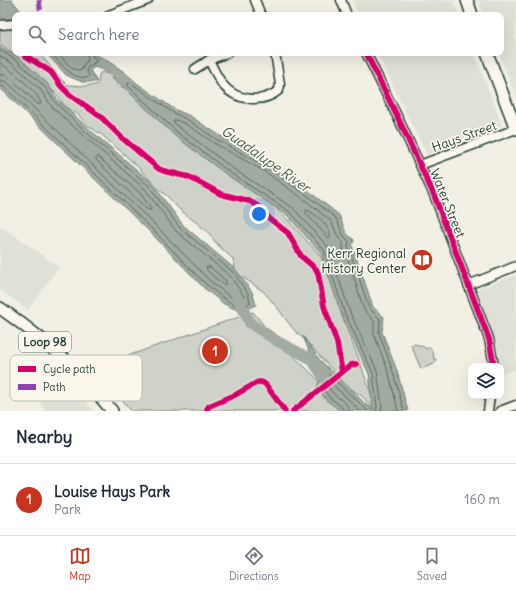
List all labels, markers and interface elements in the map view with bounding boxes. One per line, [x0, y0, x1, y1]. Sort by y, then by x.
search box [12, 12, 504, 56]
icon: search [26, 23, 48, 45]
text: Search here [58, 25, 139, 44]
street label: Hays Street [429, 117, 500, 156]
water label: Guadalupe River [218, 122, 316, 198]
street label: Water Street [426, 166, 469, 241]
your location [249, 204, 269, 224]
place label: Kerr Regional History Center [321, 245, 407, 277]
library icon: Kerr Regional History Center [409, 247, 435, 273]
road number: Loop 98 [19, 332, 71, 352]
pin: 1 [202, 336, 228, 366]
legend [10, 355, 142, 401]
text: Cycle path [43, 362, 96, 376]
map controls [468, 363, 504, 399]
button: layers [468, 363, 504, 399]
text: Path [43, 380, 66, 394]
text: Nearby [16, 426, 72, 448]
text: Louise Hays Park [54, 482, 170, 501]
text: 1 [26, 491, 32, 508]
text: 160 m [464, 491, 500, 508]
text: Park [54, 501, 81, 518]
tab: Map [69, 545, 91, 583]
tab: Directions [229, 545, 279, 583]
tab: Saved [417, 545, 447, 583]

